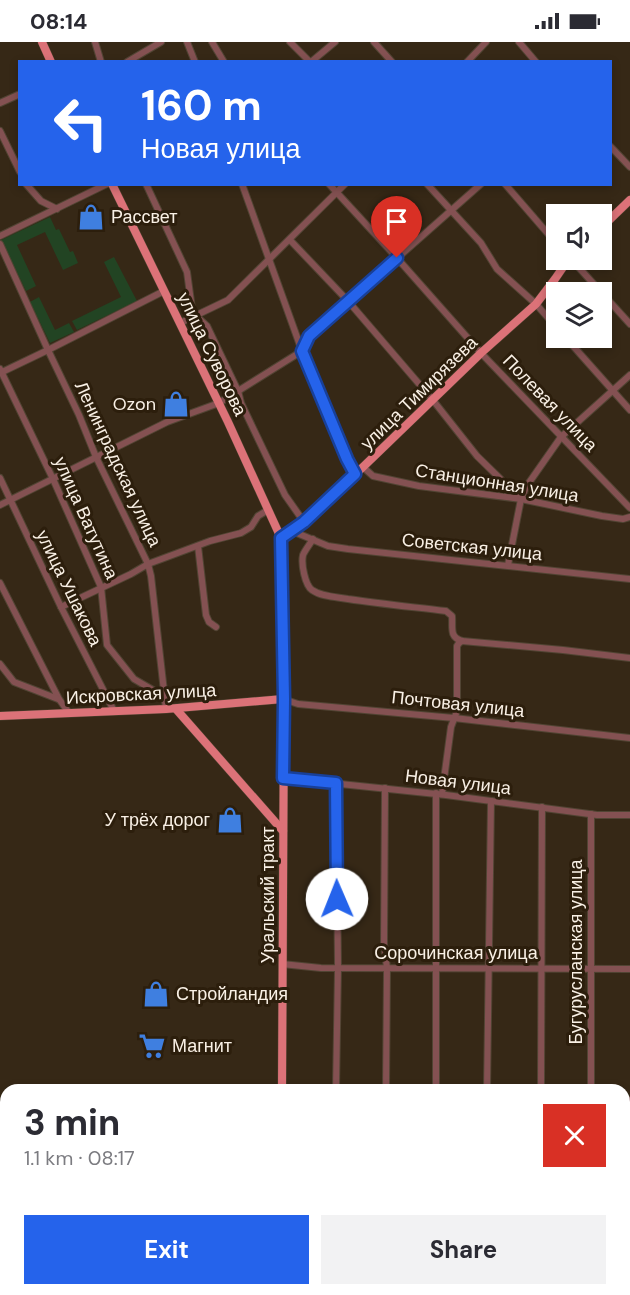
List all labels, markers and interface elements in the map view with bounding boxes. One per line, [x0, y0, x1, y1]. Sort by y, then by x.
text: 08:14 [30, 7, 87, 36]
text: 160 m [141, 78, 262, 133]
icon: left [42, 84, 120, 162]
text: Новая улица [141, 131, 301, 166]
pin [371, 196, 422, 258]
shop icon: Рассвет [76, 202, 106, 232]
map controls [546, 204, 612, 348]
button: sound [546, 204, 612, 270]
place label: Рассвет [111, 205, 177, 229]
icon: arrive [380, 205, 413, 238]
button: layers [546, 282, 612, 348]
street label: улица Суворова [172, 288, 253, 421]
street label: улица Тимирязева [355, 330, 483, 455]
street label: Полевая улица [497, 349, 603, 458]
street label: Ленинградская улица [69, 377, 167, 552]
shop icon: Ozon [161, 389, 191, 419]
place label: Ozon [113, 392, 156, 416]
street label: улица Ватутина [48, 453, 124, 584]
street label: Станционная улица [413, 458, 581, 508]
street label: улица Ушакова [30, 526, 108, 651]
street label: Советская улица [401, 528, 544, 566]
street label: Искровская улица [65, 678, 218, 710]
street label: Почтовая улица [390, 685, 527, 723]
street label: Новая улица [404, 764, 513, 801]
shop icon: У трёх дорог [215, 805, 245, 835]
place label: У трёх дорог [105, 808, 210, 832]
street label: Уральский тракт [256, 827, 280, 963]
street label: Бугурусланская улица [564, 858, 588, 1045]
position arrow [305, 867, 369, 931]
street label: Сорочинская улица [374, 941, 539, 965]
shop icon: Стройландия [141, 979, 171, 1009]
place label: Стройландия [176, 982, 288, 1006]
supermarket icon: Магнит [137, 1031, 167, 1061]
place label: Магнит [172, 1034, 232, 1058]
text: 3 min [24, 1099, 120, 1146]
button: close [543, 1104, 606, 1167]
text: 1.1 km · 08:17 [24, 1145, 135, 1171]
button: Exit [24, 1215, 309, 1284]
button: Share [321, 1215, 606, 1284]

